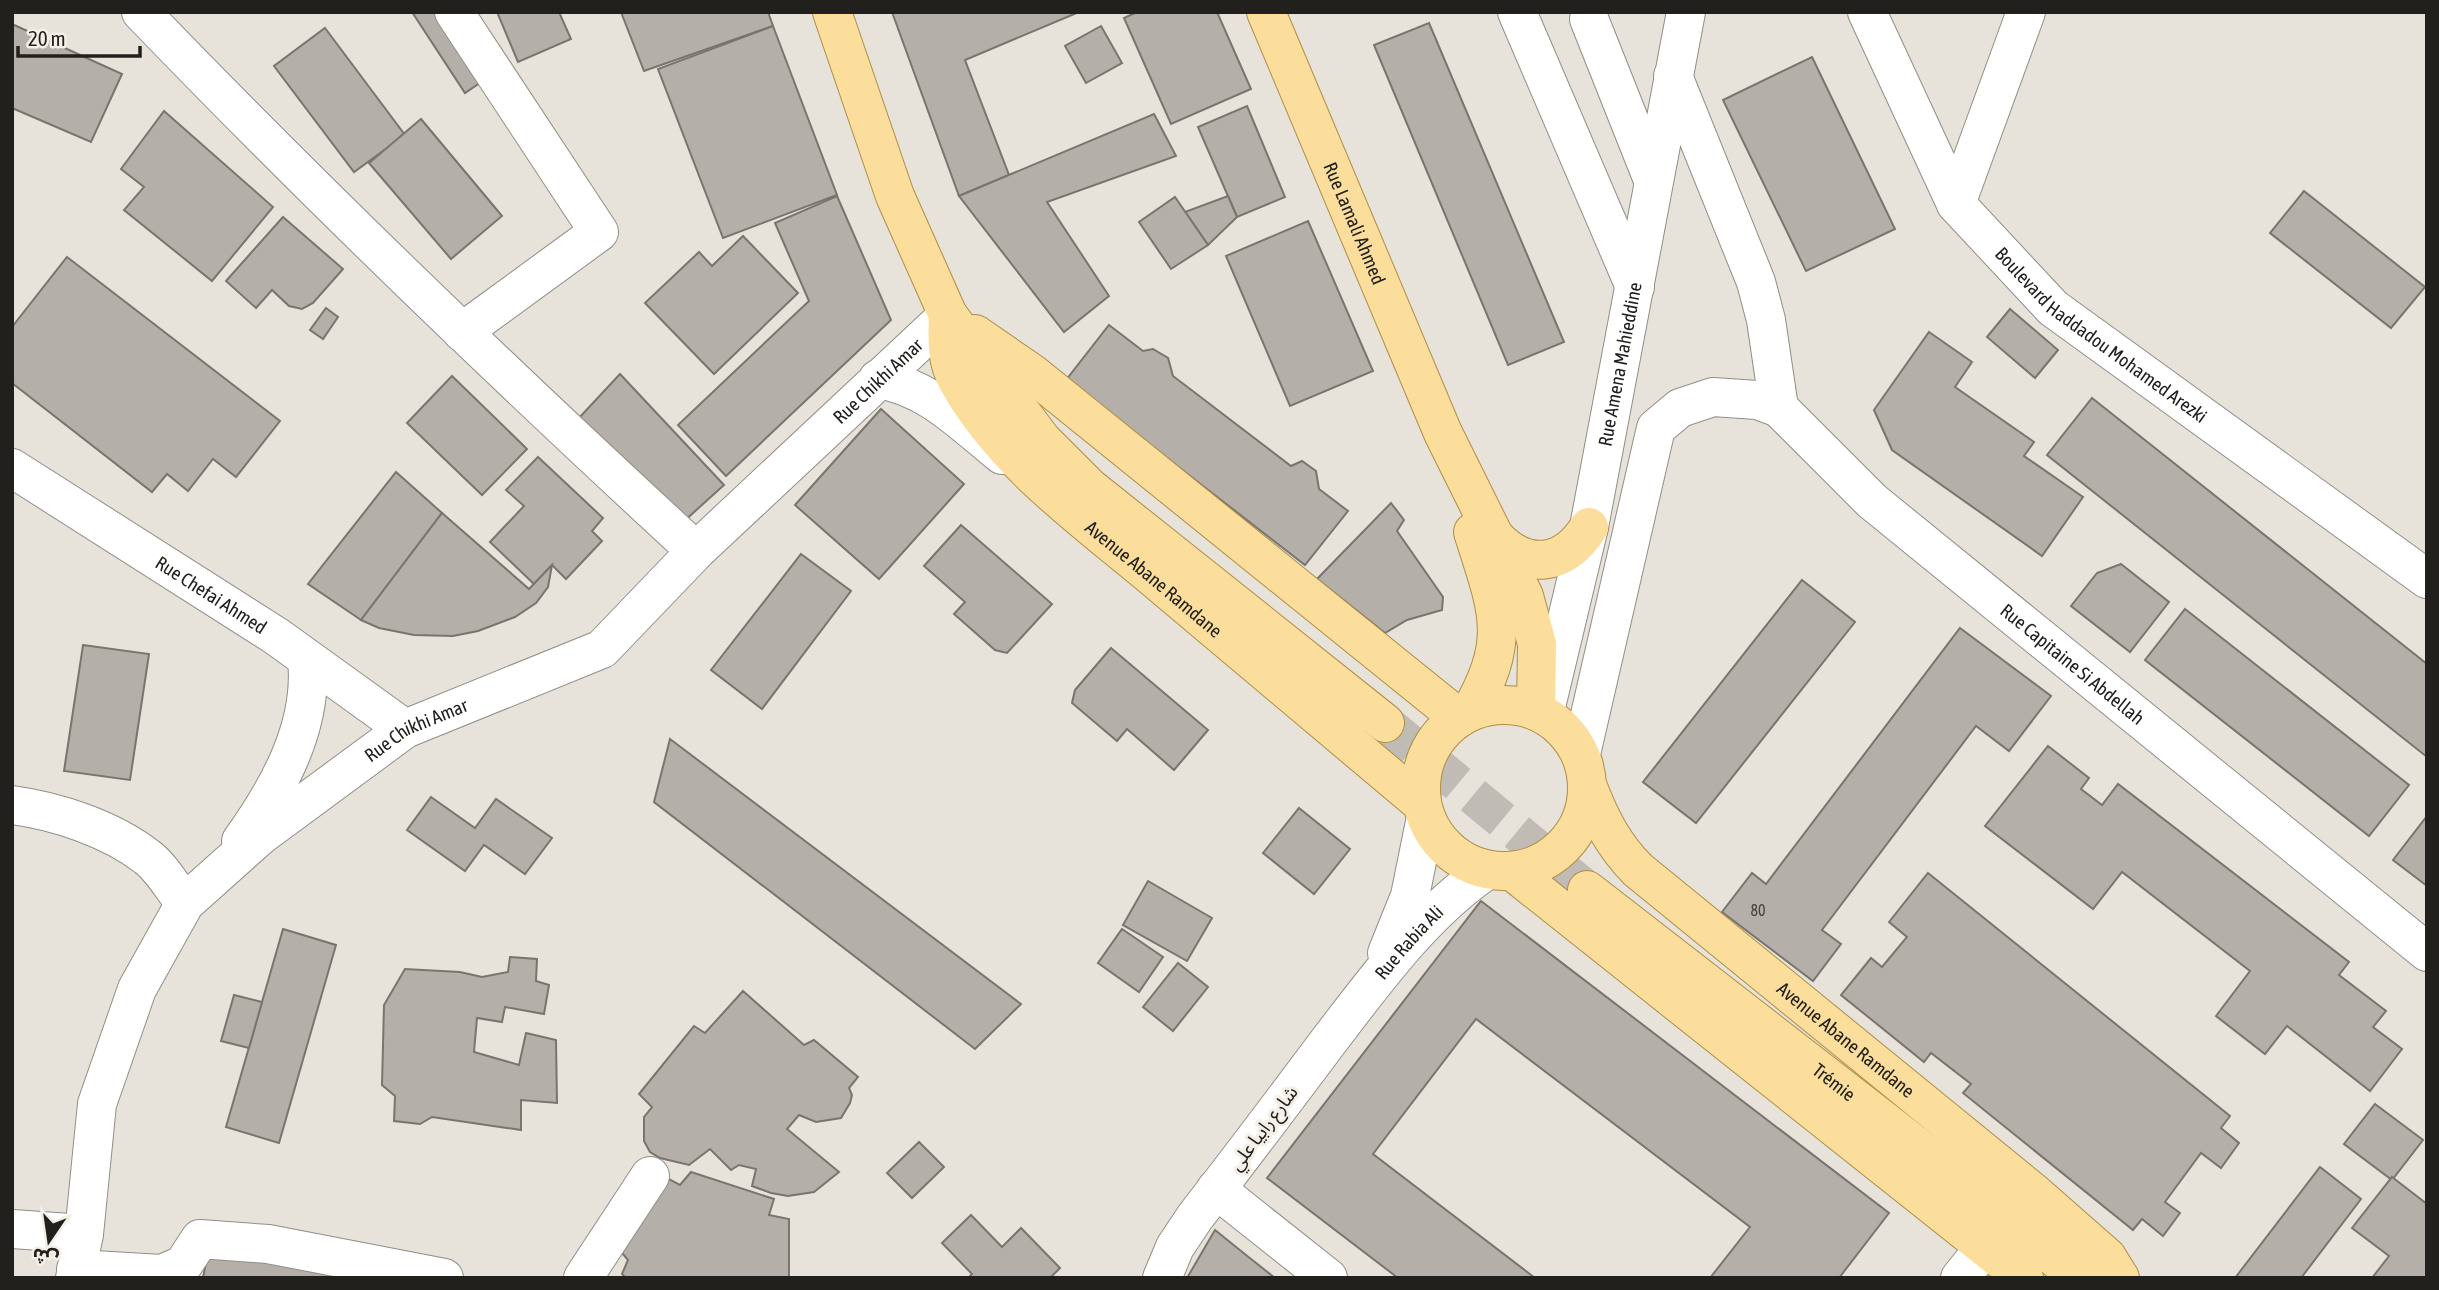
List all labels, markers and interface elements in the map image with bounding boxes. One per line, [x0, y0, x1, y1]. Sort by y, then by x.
scale bar [18, 14, 140, 58]
text: 20 m [28, 26, 66, 50]
street label: Rue Lamali Ahmed [1319, 159, 1390, 288]
street label: Boulevard Haddadou Mohamed Arezki [1991, 243, 2211, 427]
street label: Rue Amena Mahieddine [1593, 280, 1646, 448]
street label: Rue Chikhi Amar [829, 333, 927, 428]
street label: Avenue Abane Ramdane [1081, 516, 1227, 642]
street label: Rue Chefai Ahmed [152, 551, 271, 638]
street label: Rue Capitaine Si Abdellah [1996, 599, 2149, 729]
street label: Rue Chikhi Amar [360, 694, 471, 766]
street label: Rue Rabia Ali [1370, 900, 1448, 984]
house number: 80 [1750, 901, 1766, 919]
street label: Avenue Abane Ramdane [1773, 977, 1919, 1102]
street label: Trémie [1808, 1059, 1860, 1105]
street label: شارع رابيا علي [1224, 1081, 1305, 1177]
north arrow [14, 1206, 84, 1276]
text: ش [30, 1244, 60, 1271]

